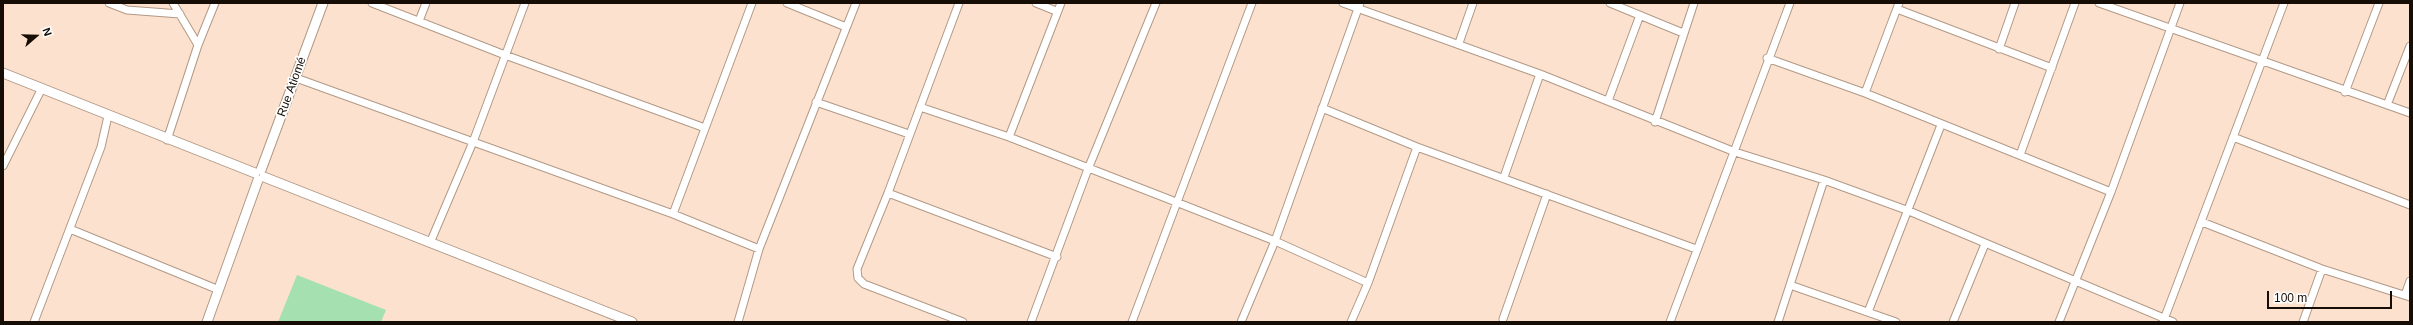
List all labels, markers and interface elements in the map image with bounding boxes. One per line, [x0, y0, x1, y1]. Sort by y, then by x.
north arrow [16, 16, 56, 56]
text: N [40, 26, 54, 38]
street label: Rue Atiomé [275, 55, 309, 119]
scale bar [2269, 283, 2394, 309]
text: 100 m [2274, 291, 2307, 305]

